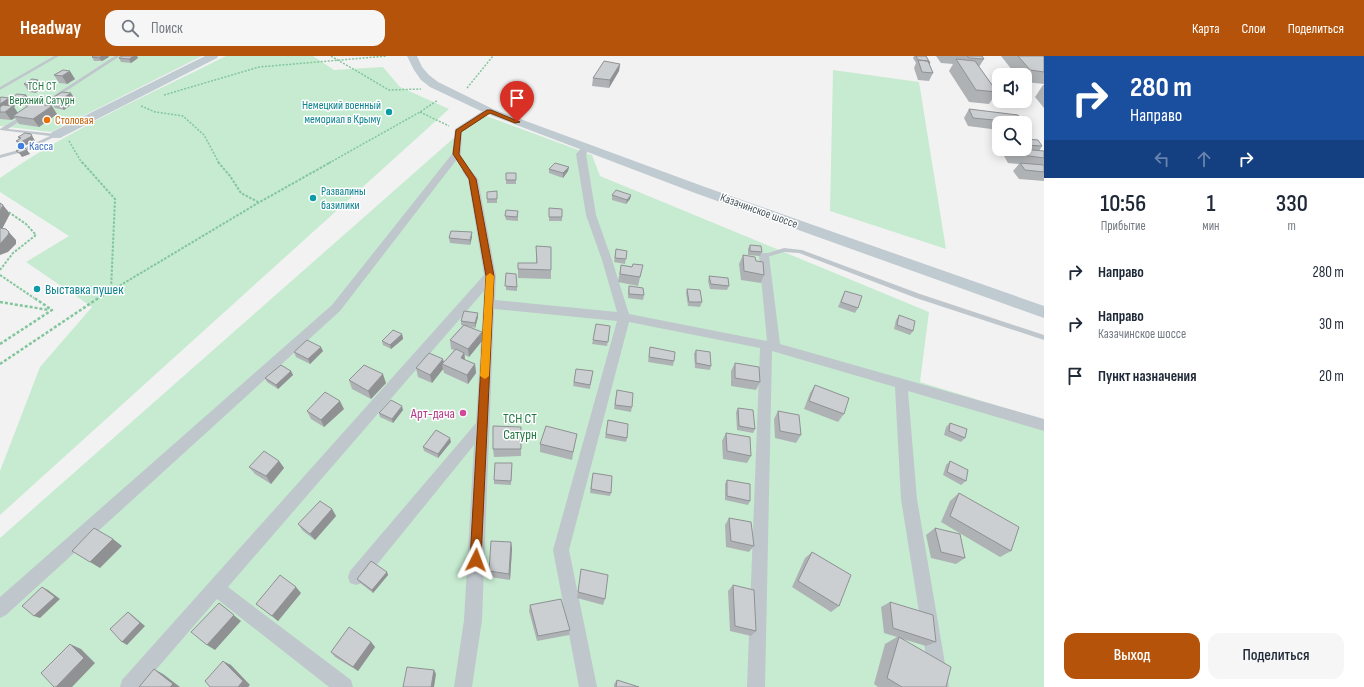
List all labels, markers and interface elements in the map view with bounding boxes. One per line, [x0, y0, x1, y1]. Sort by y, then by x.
search box [105, 10, 385, 46]
text: Headway [20, 17, 81, 40]
icon: search [119, 17, 141, 39]
text: Поиск [151, 19, 183, 38]
text: Карта [1192, 20, 1220, 37]
text: Слои [1242, 20, 1266, 37]
text: Поделиться [1288, 20, 1344, 37]
map controls [992, 68, 1032, 156]
button: sound [992, 68, 1032, 108]
text: 280 m [1130, 71, 1192, 104]
icon: right [1064, 72, 1116, 124]
park label: ТСН СТ Верхний Сатурн [9, 79, 75, 108]
pin [500, 81, 534, 122]
icon: arrive [506, 87, 528, 109]
place label: Немецкий военный мемориал в Крыму [302, 98, 381, 127]
text: Направо [1130, 105, 1182, 126]
marker: Немецкий военный мемориал в Крыму [384, 107, 394, 117]
place label: Столовая [55, 113, 94, 128]
marker: Столовая [42, 115, 52, 125]
button: search [992, 116, 1032, 156]
place label: Касса [29, 139, 53, 154]
marker: Касса [16, 141, 26, 151]
icon: left [1151, 148, 1173, 170]
icon: ahead [1193, 148, 1215, 170]
icon: right [1235, 148, 1257, 170]
place label: Развалины базилики [321, 184, 366, 213]
text: 10:56 [1100, 189, 1146, 218]
text: 1 [1206, 189, 1215, 218]
text: 330 [1276, 189, 1308, 218]
street label: Казачинское шоссе [718, 190, 800, 232]
marker: Развалины базилики [308, 193, 318, 203]
text: Прибытие [1101, 218, 1146, 234]
text: мин [1202, 218, 1220, 234]
text: m [1288, 218, 1296, 234]
icon: right [1064, 261, 1086, 283]
text: Направо [1098, 263, 1144, 282]
text: 280 m [1313, 263, 1344, 282]
place label: Выставка пушек [45, 281, 124, 298]
marker: Выставка пушек [32, 284, 42, 294]
text: Направо [1098, 307, 1144, 326]
icon: right [1064, 313, 1086, 335]
text: 30 m [1319, 315, 1344, 334]
text: Казачинское шоссе [1098, 326, 1186, 342]
icon: arrive [1064, 365, 1086, 387]
text: Пункт назначения [1098, 367, 1196, 386]
text: 20 m [1319, 367, 1344, 386]
place label: Арт-дача [410, 405, 455, 422]
marker: Арт-дача [458, 408, 468, 418]
park label: ТСН СТ Сатурн [503, 410, 537, 443]
position arrow [455, 539, 497, 581]
button: Выход [1064, 633, 1200, 679]
button: Поделиться [1208, 633, 1344, 679]

